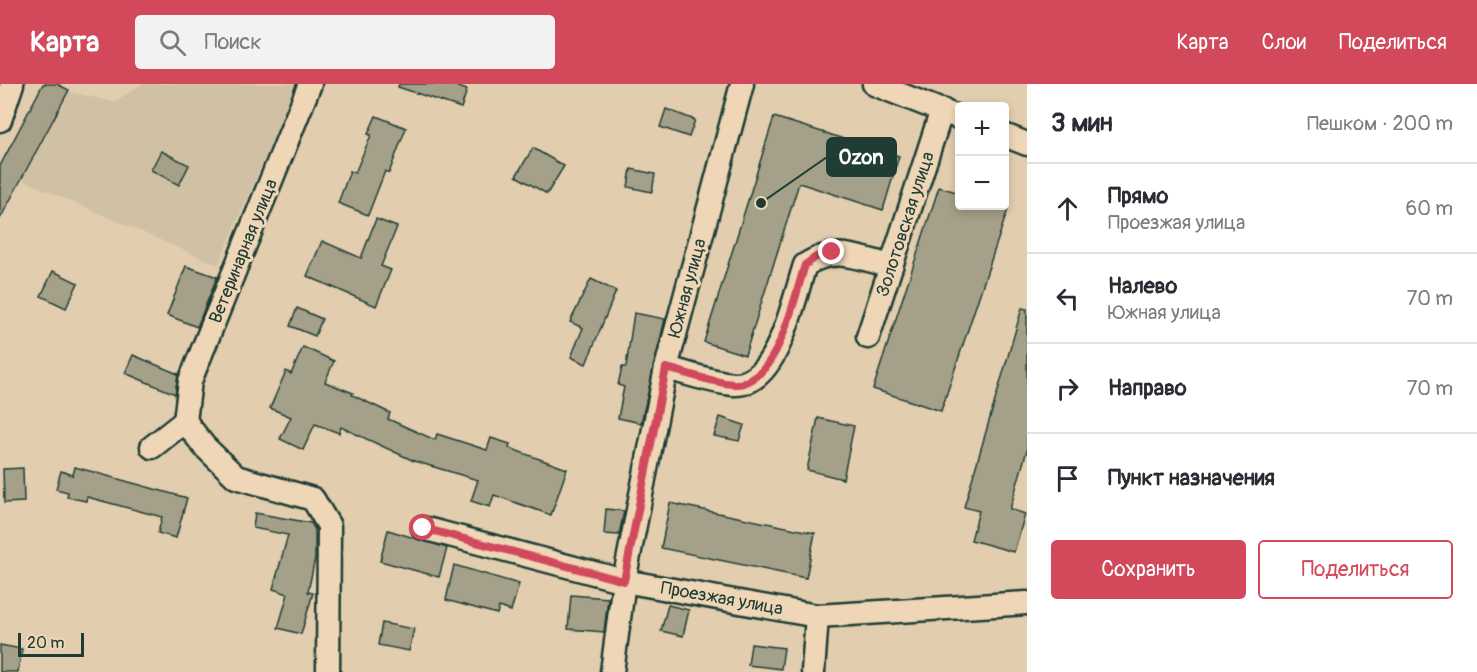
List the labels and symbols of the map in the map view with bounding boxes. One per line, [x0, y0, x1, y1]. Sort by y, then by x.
callout: Ozon [827, 138, 896, 176]
text: Ozon [839, 145, 883, 170]
street label: Золотовская улица [871, 149, 940, 300]
street label: Ветеринарная улица [204, 176, 283, 327]
street label: Южная улица [663, 236, 712, 340]
route end [818, 238, 844, 264]
route start [409, 514, 435, 540]
street label: Проезжая улица [659, 576, 785, 621]
scale bar [18, 630, 84, 658]

